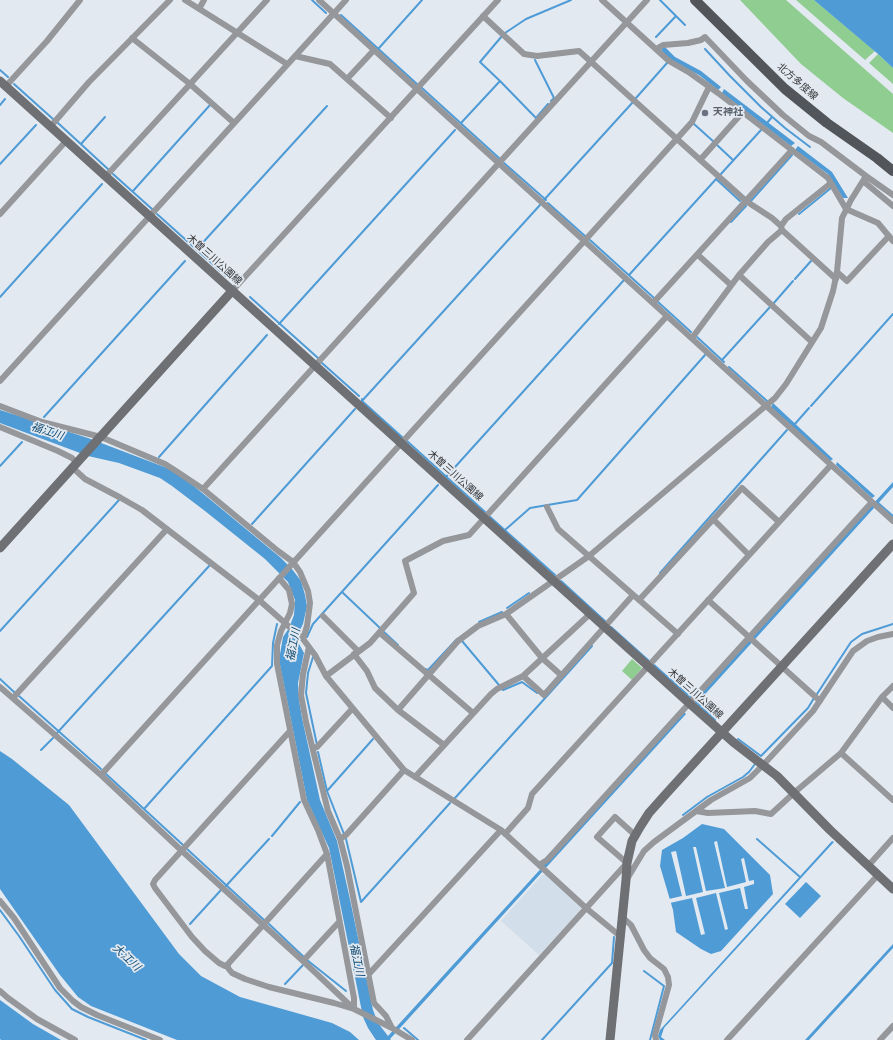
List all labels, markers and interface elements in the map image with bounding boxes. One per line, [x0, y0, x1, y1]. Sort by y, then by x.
street label: 北方多度線 [774, 61, 820, 103]
place label: 天神社 [713, 107, 743, 119]
marker: 天神社 [700, 108, 710, 118]
street label: 木曽三川公園線 [184, 232, 244, 288]
water label: 福江川 [29, 421, 65, 443]
street label: 木曽三川公園線 [425, 448, 485, 504]
water label: 福江川 [284, 628, 304, 662]
street label: 木曽三川公園線 [665, 666, 725, 722]
water label: 大江川 [109, 942, 143, 974]
water label: 福江川 [346, 942, 366, 978]

